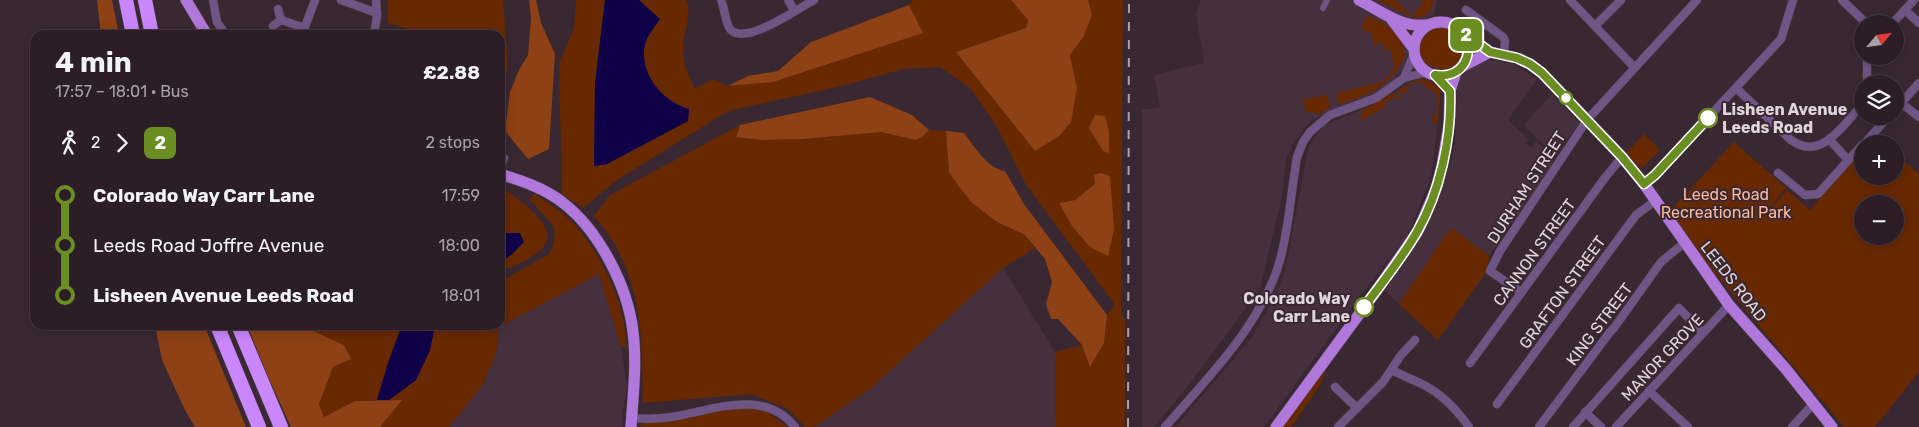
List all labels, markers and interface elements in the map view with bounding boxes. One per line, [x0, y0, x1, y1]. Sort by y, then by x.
north arrow [1854, 15, 1904, 65]
map controls [1854, 15, 1904, 245]
line badge: 2 [1450, 19, 1482, 51]
text: 2 [1460, 24, 1472, 46]
text: 4 min [55, 46, 132, 79]
text: £2.88 [423, 61, 480, 84]
button: layers [1854, 75, 1904, 125]
text: 17:57 – 18:01 · Bus [55, 82, 189, 101]
unlabelled marker [1559, 91, 1573, 105]
place label: Lisheen Avenue Leeds Road [1722, 100, 1847, 137]
marker: Lisheen Avenue Leeds Road [1698, 108, 1718, 128]
street label: DURHAM STREET [1483, 128, 1570, 247]
icon: walk [55, 129, 83, 157]
icon: forward [108, 129, 136, 157]
text: 2 [154, 132, 166, 154]
text: 2 [91, 133, 100, 152]
text: 2 stops [425, 133, 480, 152]
button: + [1854, 135, 1904, 185]
text: Colorado Way Carr Lane [93, 184, 315, 207]
park label: Leeds Road Recreational Park [1661, 185, 1792, 222]
text: 17:59 [442, 186, 480, 205]
street label: CANNON STREET [1489, 195, 1580, 309]
button: − [1854, 195, 1904, 245]
street label: GRAFTON STREET [1515, 232, 1610, 352]
text: Leeds Road Joffre Avenue [93, 234, 324, 257]
text: 18:00 [439, 236, 480, 255]
street label: LEEDS ROAD [1697, 238, 1771, 325]
street label: KING STREET [1562, 279, 1637, 369]
text: Lisheen Avenue Leeds Road [93, 284, 354, 307]
text: 18:01 [442, 286, 480, 305]
place label: Colorado Way Carr Lane [1243, 289, 1350, 326]
marker: Colorado Way Carr Lane [1354, 297, 1374, 317]
street label: MANOR GROVE [1617, 310, 1707, 405]

